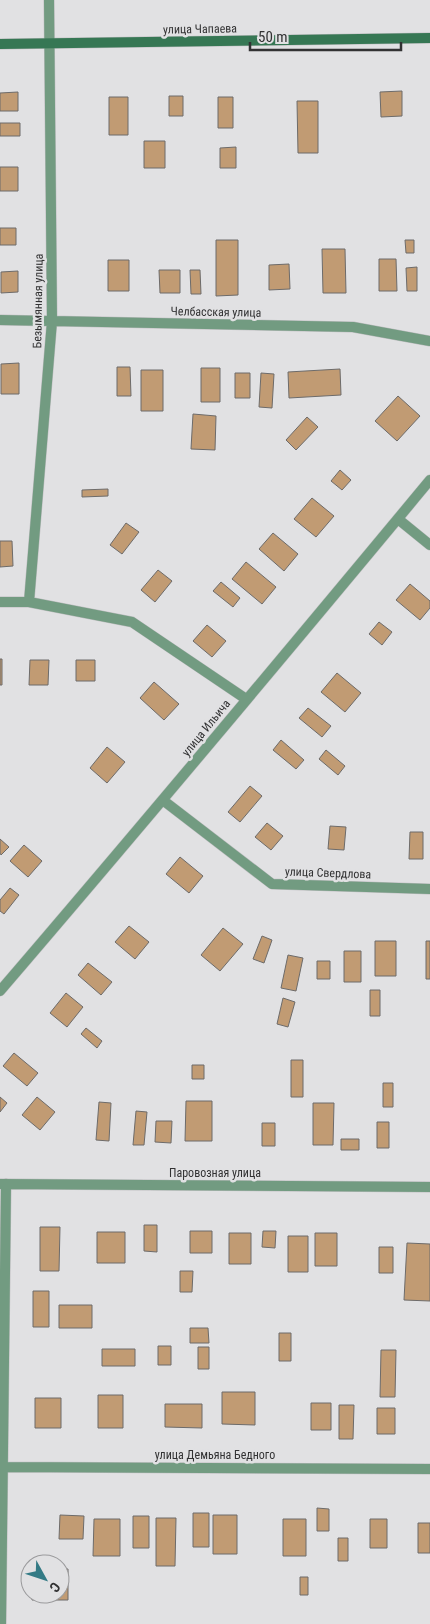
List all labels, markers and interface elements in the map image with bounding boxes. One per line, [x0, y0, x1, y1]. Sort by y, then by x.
scale bar [250, 20, 401, 52]
street label: улица Чапаева [163, 21, 237, 37]
text: 50 m [258, 28, 288, 46]
street label: Безымянная улица [30, 253, 46, 349]
street label: Челбасская улица [171, 304, 262, 320]
street label: улица Ильича [179, 697, 233, 759]
street label: улица Свердлова [285, 864, 372, 882]
street label: Паровозная улица [169, 1166, 261, 1180]
street label: улица Демьяна Бедного [155, 1448, 275, 1462]
north arrow [20, 1554, 70, 1604]
text: С [46, 1579, 64, 1596]

